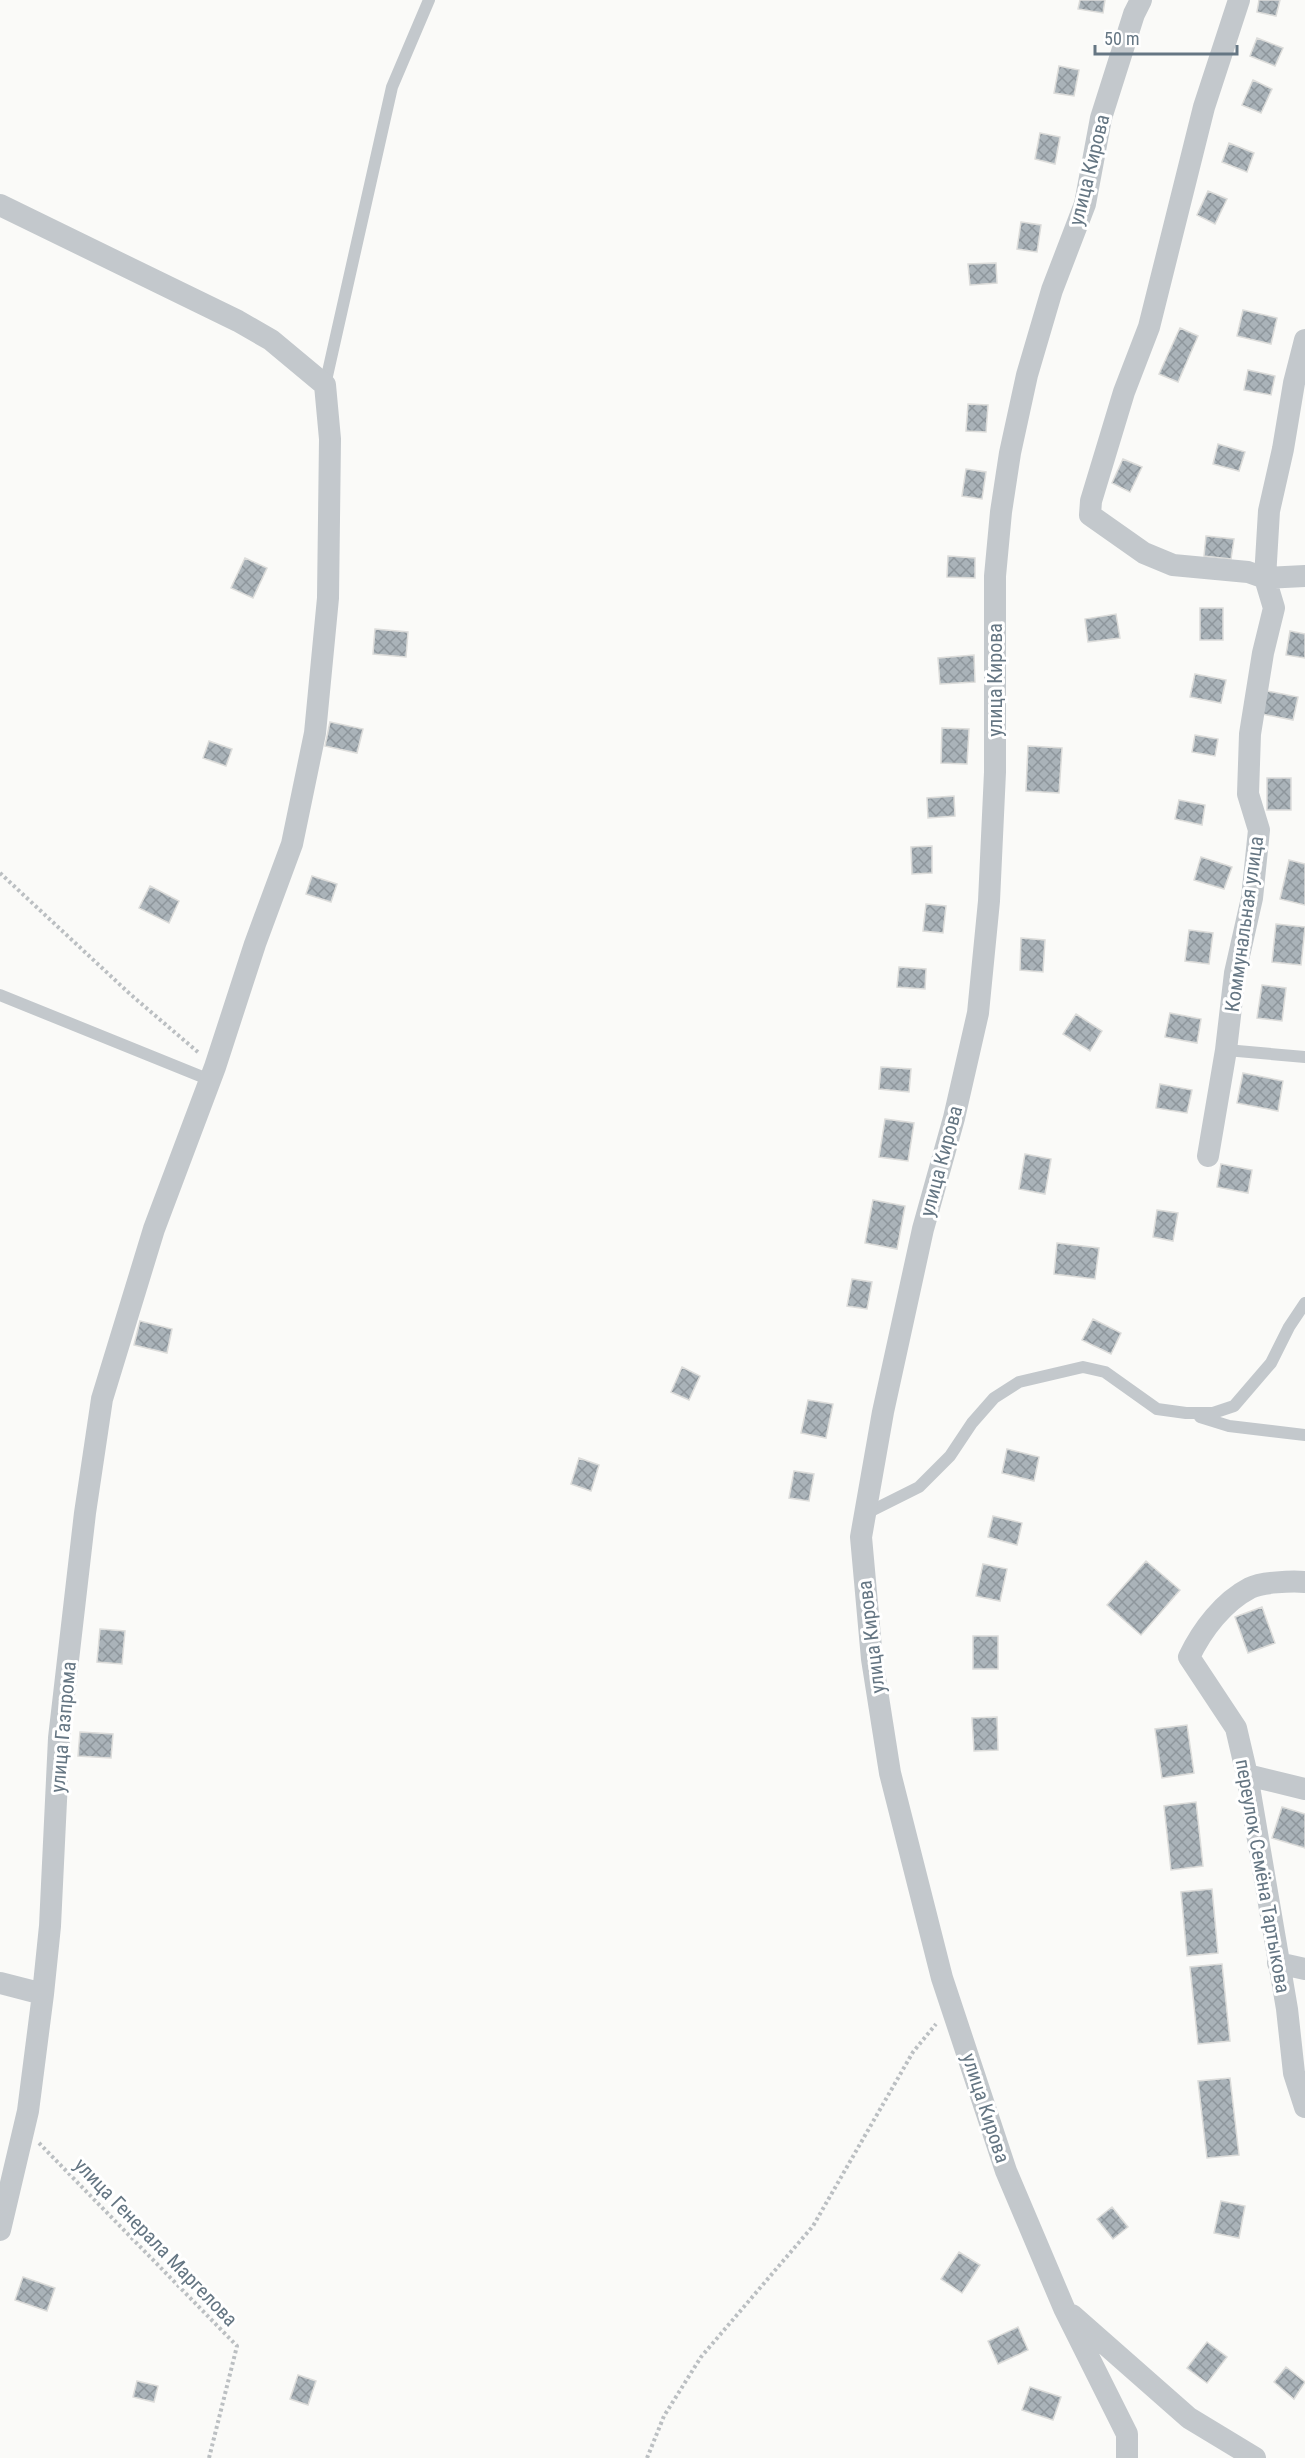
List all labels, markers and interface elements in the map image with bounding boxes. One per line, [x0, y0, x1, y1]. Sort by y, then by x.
scale bar [1095, 18, 1238, 56]
text: 50 m [1104, 28, 1139, 49]
street label: улица Кирова [1064, 112, 1114, 228]
street label: улица Кирова [983, 623, 1007, 737]
street label: Коммунальная улица [1220, 835, 1268, 1013]
street label: улица Кирова [915, 1103, 967, 1219]
street label: улица Кирова [852, 1579, 890, 1695]
street label: улица Газпрома [45, 1660, 81, 1794]
street label: переулок Семёна Тартыкова [1231, 1757, 1295, 1995]
street label: улица Кирова [957, 2050, 1015, 2166]
street label: улица Генерала Маргелова [69, 2153, 243, 2331]

